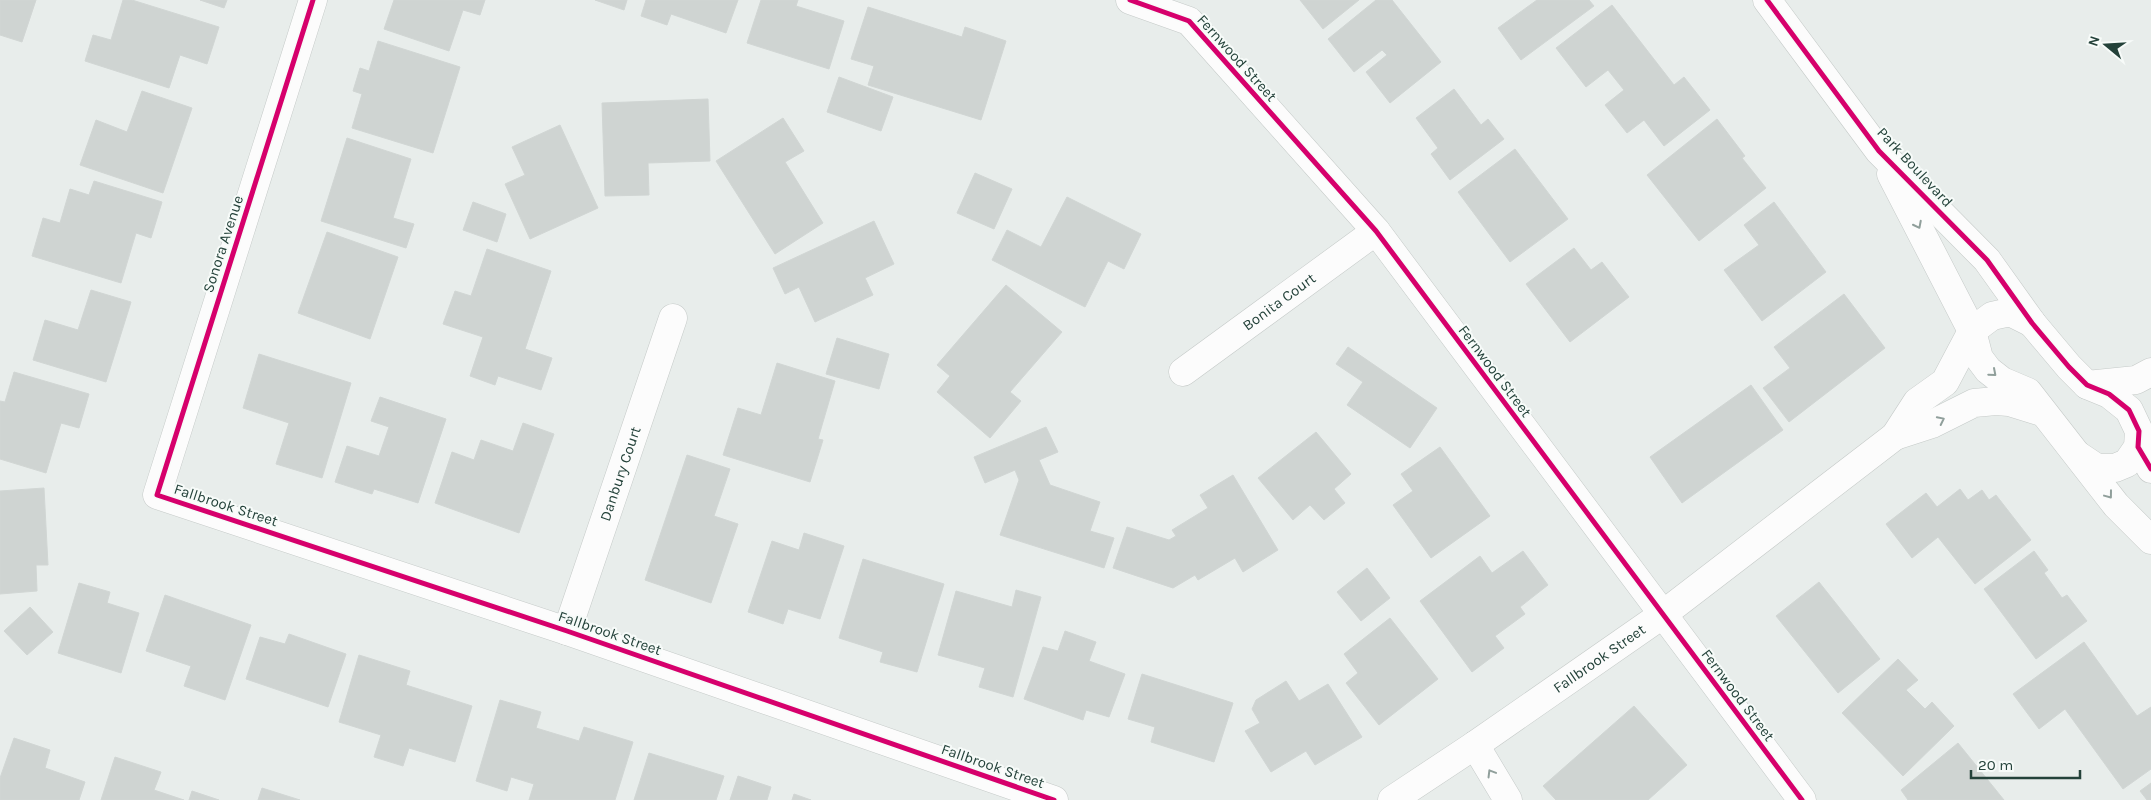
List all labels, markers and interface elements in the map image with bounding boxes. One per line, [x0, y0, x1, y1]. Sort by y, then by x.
street label: Fernwood Street [1193, 11, 1281, 105]
north arrow [2081, 20, 2131, 70]
text: N [2084, 34, 2104, 49]
street label: Park Boulevard [1873, 123, 1957, 211]
street label: Sonora Avenue [199, 193, 247, 295]
one-way arrow [1912, 220, 1922, 229]
street label: Bonita Court [1239, 269, 1319, 334]
street label: Fernwood Street [1455, 321, 1536, 421]
one-way arrow [1988, 368, 1997, 377]
one-way arrow [1936, 415, 1945, 426]
street label: Danbury Court [596, 424, 645, 523]
street label: Fallbrook Street [172, 480, 280, 530]
one-way arrow [2103, 489, 2111, 498]
street label: Fallbrook Street [556, 607, 664, 659]
street label: Fallbrook Street [1550, 620, 1649, 697]
street label: Fernwood Street [1698, 645, 1779, 745]
street label: Fallbrook Street [939, 740, 1047, 792]
scale bar [1971, 748, 2080, 780]
text: 20 m [1978, 756, 2013, 774]
one-way arrow [1487, 769, 1497, 778]

